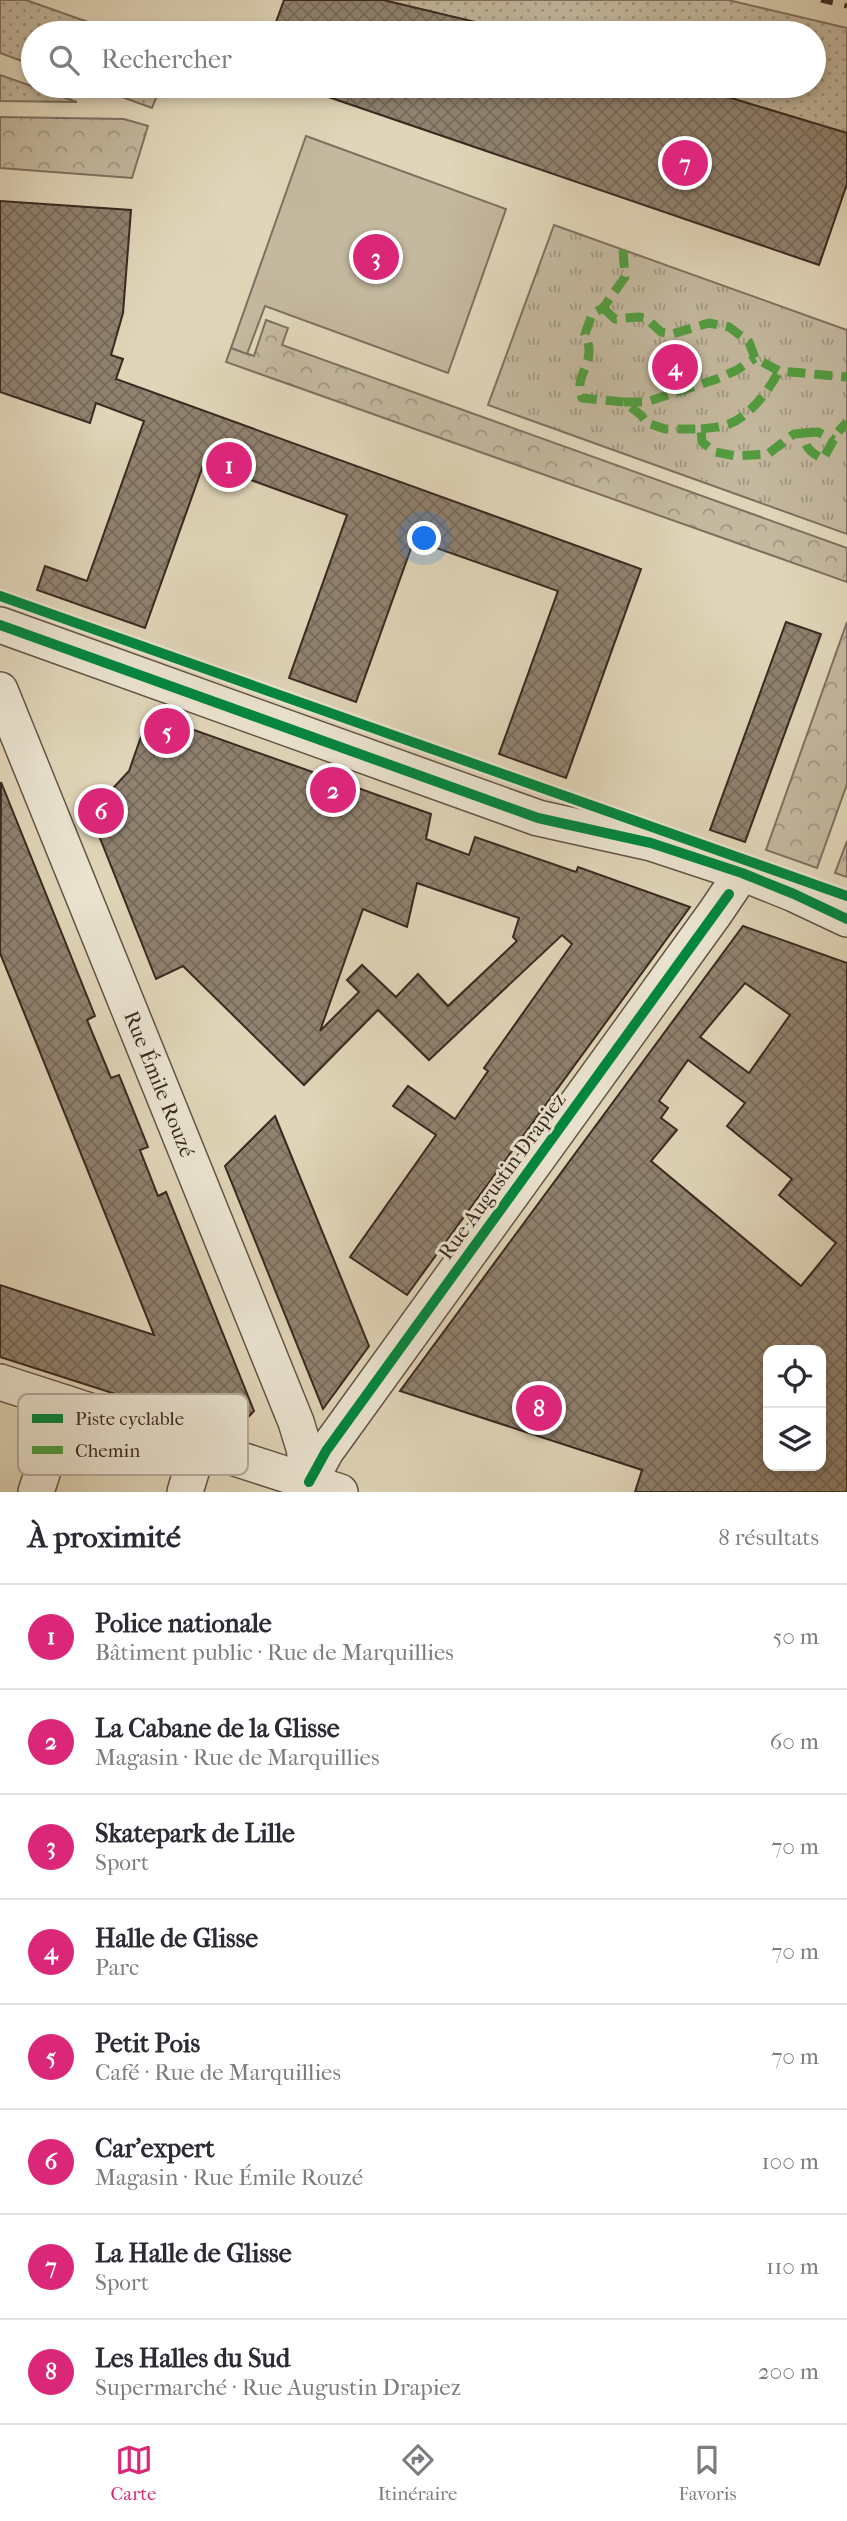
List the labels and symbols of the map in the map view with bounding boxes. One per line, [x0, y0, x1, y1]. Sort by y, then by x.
pin: 7 [662, 137, 708, 189]
pin: 3 [353, 231, 399, 283]
pin: 4 [652, 341, 698, 393]
pin: 1 [206, 439, 252, 491]
your location [407, 521, 441, 555]
pin: 5 [144, 705, 190, 757]
pin: 2 [310, 764, 356, 816]
pin: 6 [78, 785, 124, 837]
street label: Rue Émile Rouzé [119, 1007, 200, 1161]
street label: Rue Augustin Drapiez [433, 1088, 571, 1264]
pin: 8 [516, 1382, 562, 1434]
legend [18, 1394, 248, 1475]
text: Piste cyclable [75, 1408, 184, 1430]
text: Chemin [75, 1440, 140, 1462]

